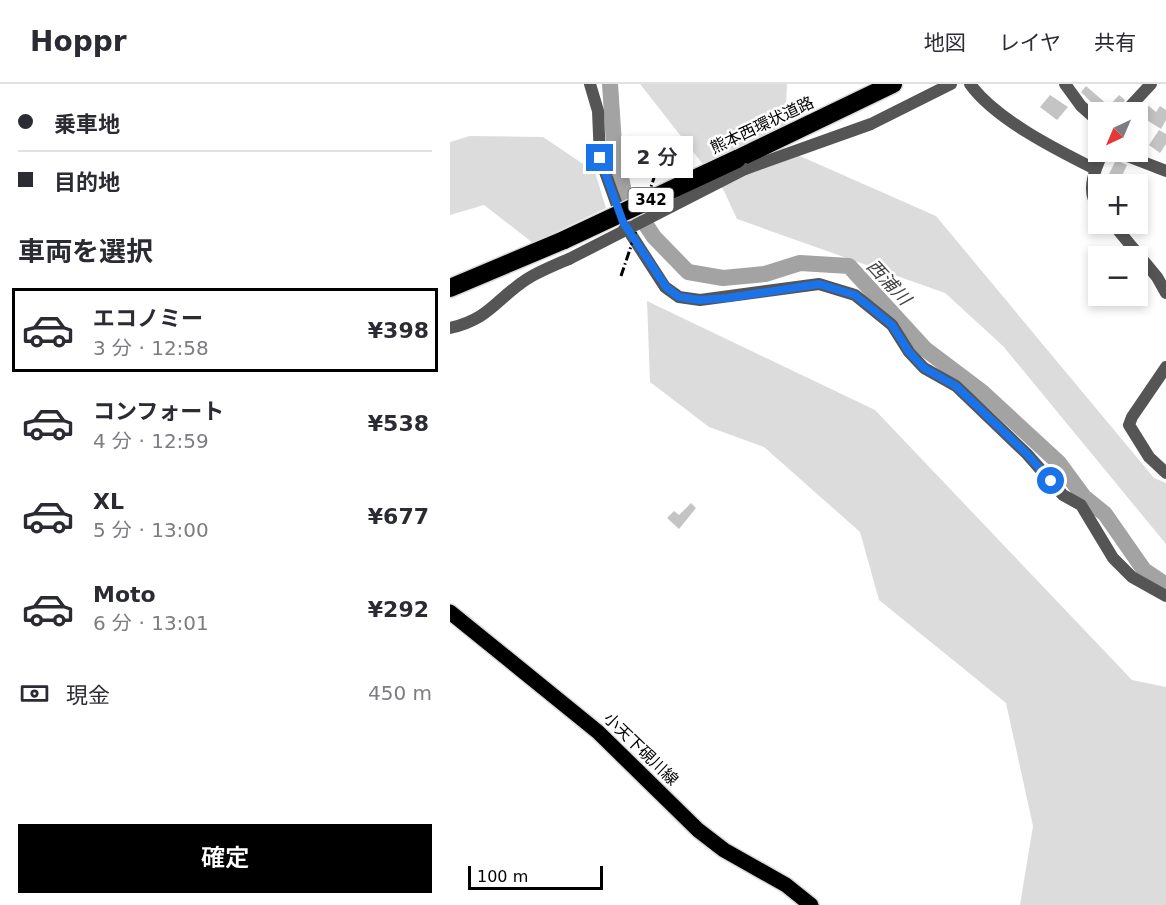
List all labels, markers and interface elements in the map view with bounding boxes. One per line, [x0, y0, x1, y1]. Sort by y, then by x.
text: Hoppr [30, 25, 127, 58]
text: 地図 [924, 31, 966, 55]
text: レイヤ [999, 31, 1061, 55]
text: 共有 [1094, 31, 1136, 55]
street label: 熊本西環状道路 [707, 93, 817, 157]
north arrow [1088, 102, 1148, 162]
map controls [1088, 102, 1148, 306]
text: 乗車地 [54, 112, 120, 137]
callout: 2 分 [621, 137, 693, 179]
route end [586, 144, 613, 171]
text: 2 分 [637, 145, 677, 169]
text: 目的地 [54, 170, 120, 195]
button: + [1088, 174, 1148, 234]
road number: 342 [628, 188, 674, 212]
text: 車両を選択 [18, 236, 153, 267]
button: − [1088, 246, 1148, 306]
water label: 西浦川 [863, 255, 916, 310]
icon: car [21, 303, 75, 357]
text: エコノミー [93, 306, 203, 331]
text: ¥398 [368, 318, 429, 343]
text: 3 分 · 12:58 [93, 336, 209, 360]
icon: car [21, 396, 75, 450]
text: コンフォート [93, 399, 224, 424]
text: ¥538 [368, 411, 429, 436]
text: 4 分 · 12:59 [93, 429, 209, 453]
route start [1037, 467, 1064, 494]
icon: car [21, 489, 75, 543]
text: XL [93, 489, 124, 514]
text: ¥677 [368, 504, 429, 529]
text: 5 分 · 13:00 [93, 518, 209, 542]
icon: car [21, 582, 75, 636]
text: Moto [93, 582, 156, 607]
text: ¥292 [368, 597, 429, 622]
text: 6 分 · 13:01 [93, 611, 209, 635]
icon: cash [18, 677, 51, 710]
text: 450 m [368, 681, 432, 705]
text: 現金 [66, 683, 110, 708]
street label: 小天下硯川線 [600, 709, 682, 789]
button: 確定 [18, 824, 432, 893]
scale bar [468, 863, 603, 890]
text: 100 m [477, 867, 528, 886]

